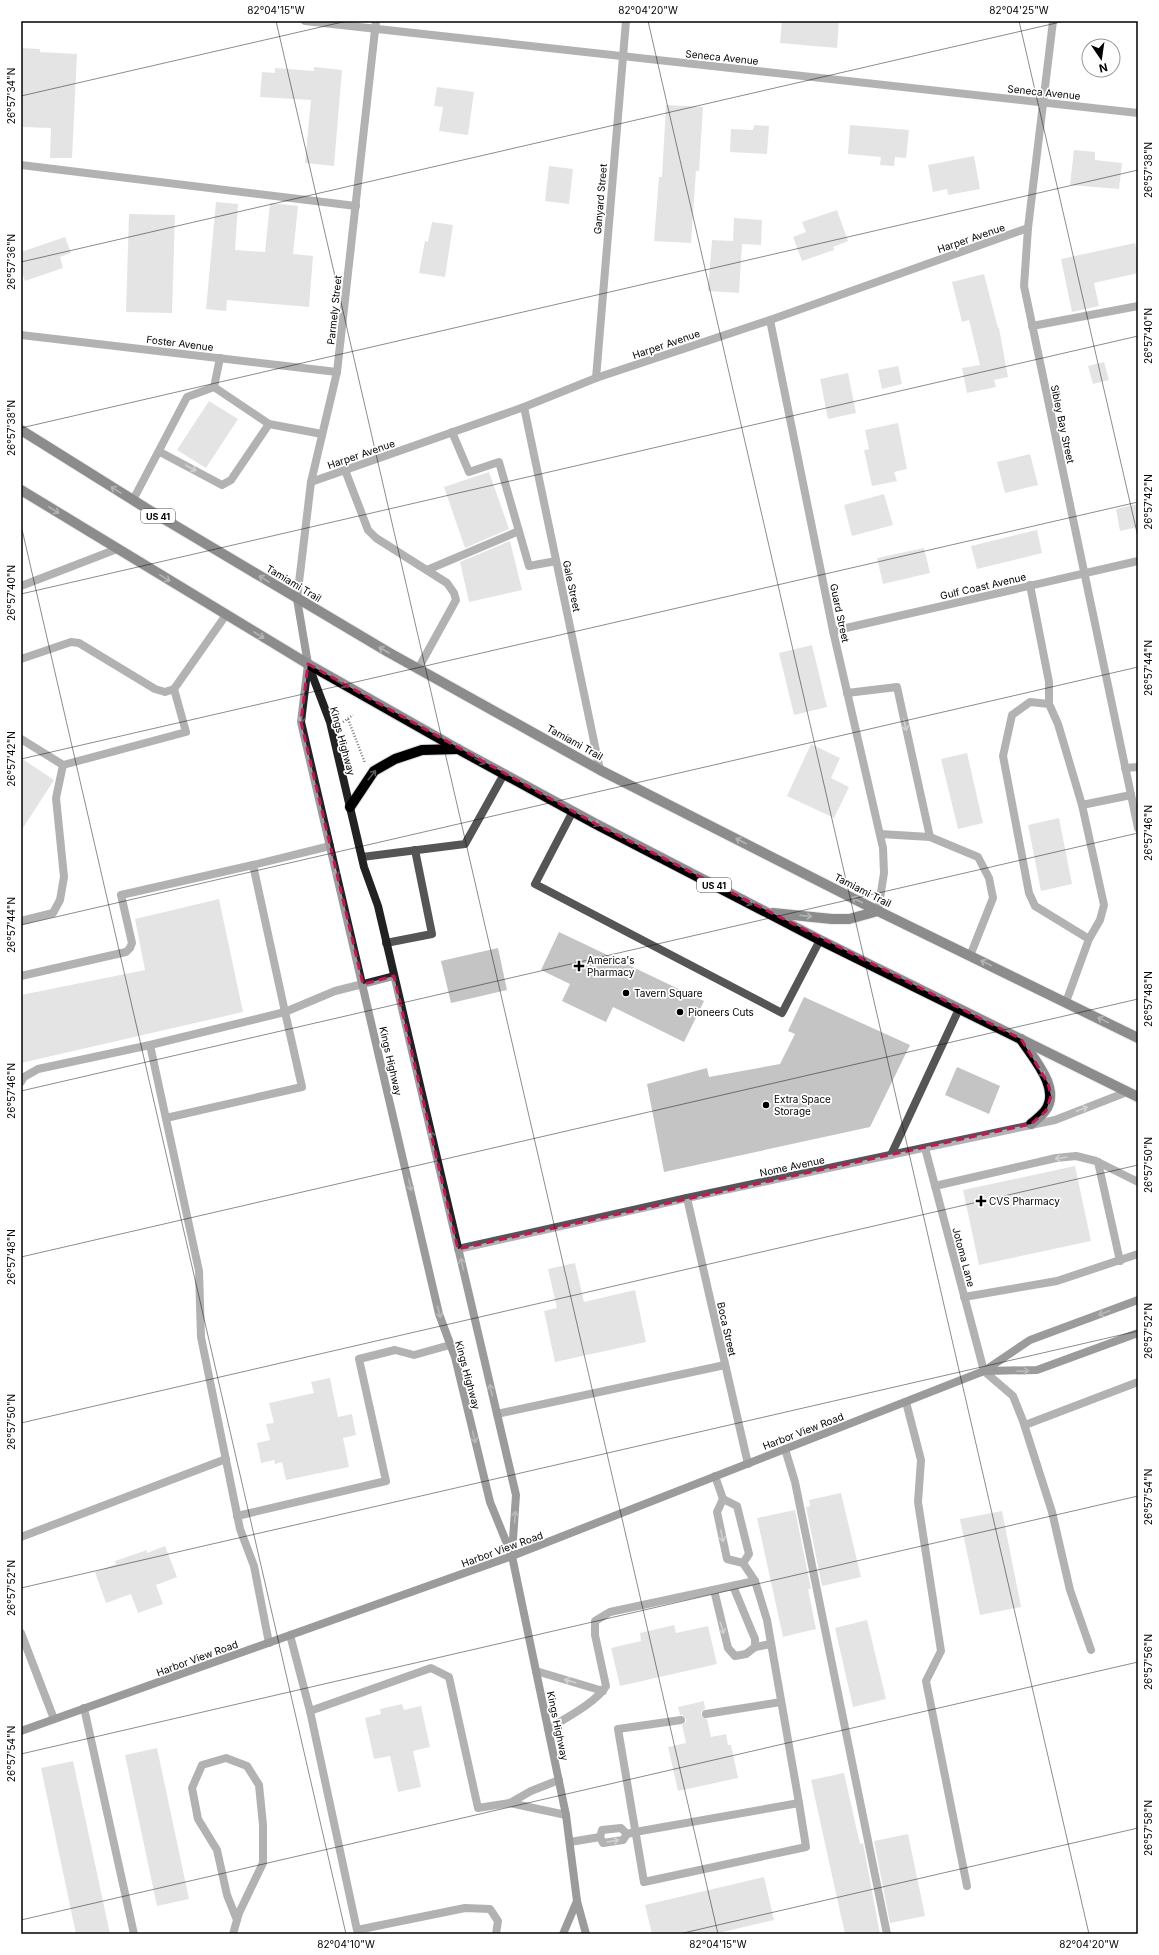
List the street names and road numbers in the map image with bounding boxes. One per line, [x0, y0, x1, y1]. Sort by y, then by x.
street label: Seneca Avenue [685, 47, 759, 67]
street label: Seneca Avenue [1007, 82, 1081, 102]
street label: Ganyard Street [591, 163, 609, 235]
street label: Harper Avenue [936, 221, 1007, 255]
street label: Parmely Street [324, 274, 344, 345]
street label: Harper Avenue [631, 327, 702, 361]
street label: Foster Avenue [146, 333, 214, 353]
street label: Sibley Bay Street [1049, 384, 1077, 465]
street label: Harper Avenue [326, 437, 397, 471]
road number: US 41 [141, 509, 175, 523]
street label: Gale Street [561, 559, 583, 614]
street label: Tamiami Trail [264, 562, 324, 604]
street label: Gulf Coast Avenue [939, 570, 1027, 602]
street label: Guard Street [828, 583, 852, 644]
street label: Kings Highway [328, 705, 358, 777]
street label: Tamiami Trail [545, 722, 605, 762]
street label: Tamiami Trail [833, 871, 893, 909]
road number: US 41 [697, 878, 731, 892]
street label: Kings Highway [377, 1025, 405, 1097]
street label: Nome Avenue [758, 1153, 826, 1179]
street label: Jotoma Lane [950, 1226, 978, 1288]
street label: Boca Street [715, 1301, 739, 1358]
street label: Kings Highway [453, 1339, 483, 1411]
street label: Harbor View Road [761, 1410, 845, 1452]
street label: Harbor View Road [460, 1529, 544, 1569]
street label: Harbor View Road [155, 1638, 239, 1678]
street label: Kings Highway [545, 1690, 571, 1762]

